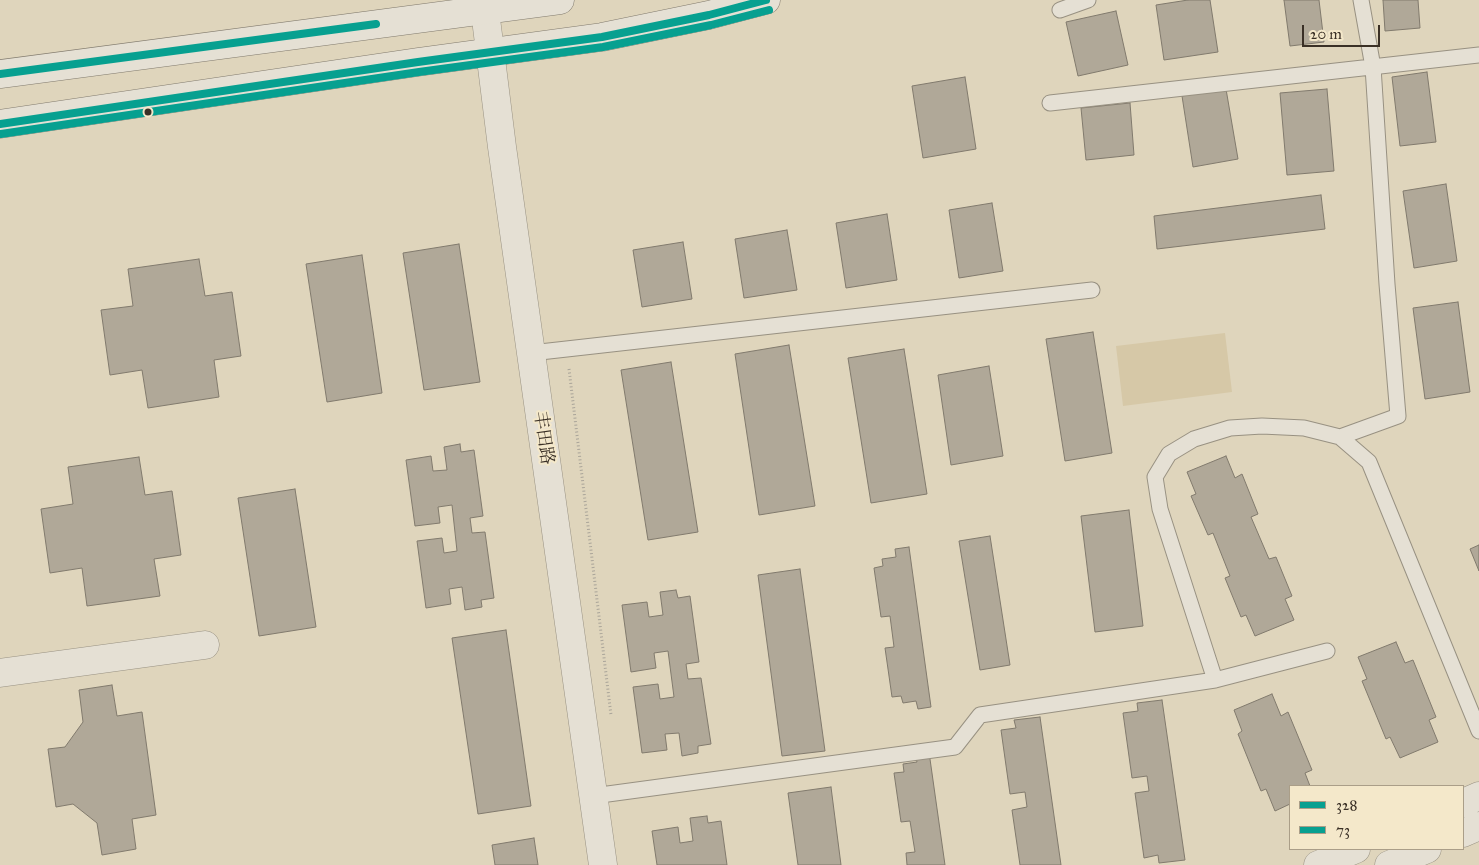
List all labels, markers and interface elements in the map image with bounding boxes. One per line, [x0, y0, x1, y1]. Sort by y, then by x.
scale bar [1304, 15, 1382, 47]
text: 20 m [1310, 25, 1342, 43]
unlabelled marker [143, 107, 153, 117]
street label: 丰田路 [529, 410, 557, 466]
legend [1289, 785, 1464, 850]
text: 328 [1336, 796, 1357, 814]
text: 73 [1336, 821, 1350, 839]

